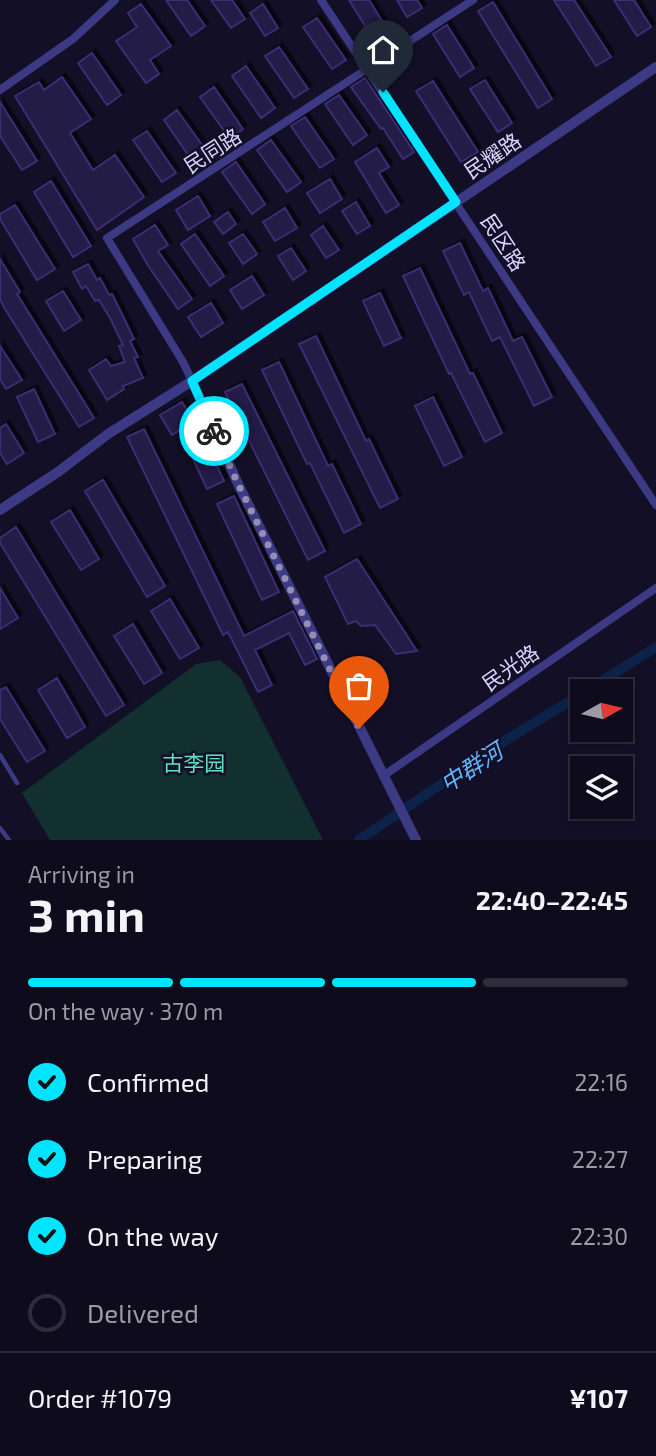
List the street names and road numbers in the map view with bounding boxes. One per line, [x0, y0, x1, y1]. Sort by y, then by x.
street label: 民同路 [179, 122, 245, 178]
street label: 民耀路 [459, 127, 525, 183]
street label: 民区路 [476, 209, 532, 275]
street label: 民光路 [477, 639, 543, 695]

